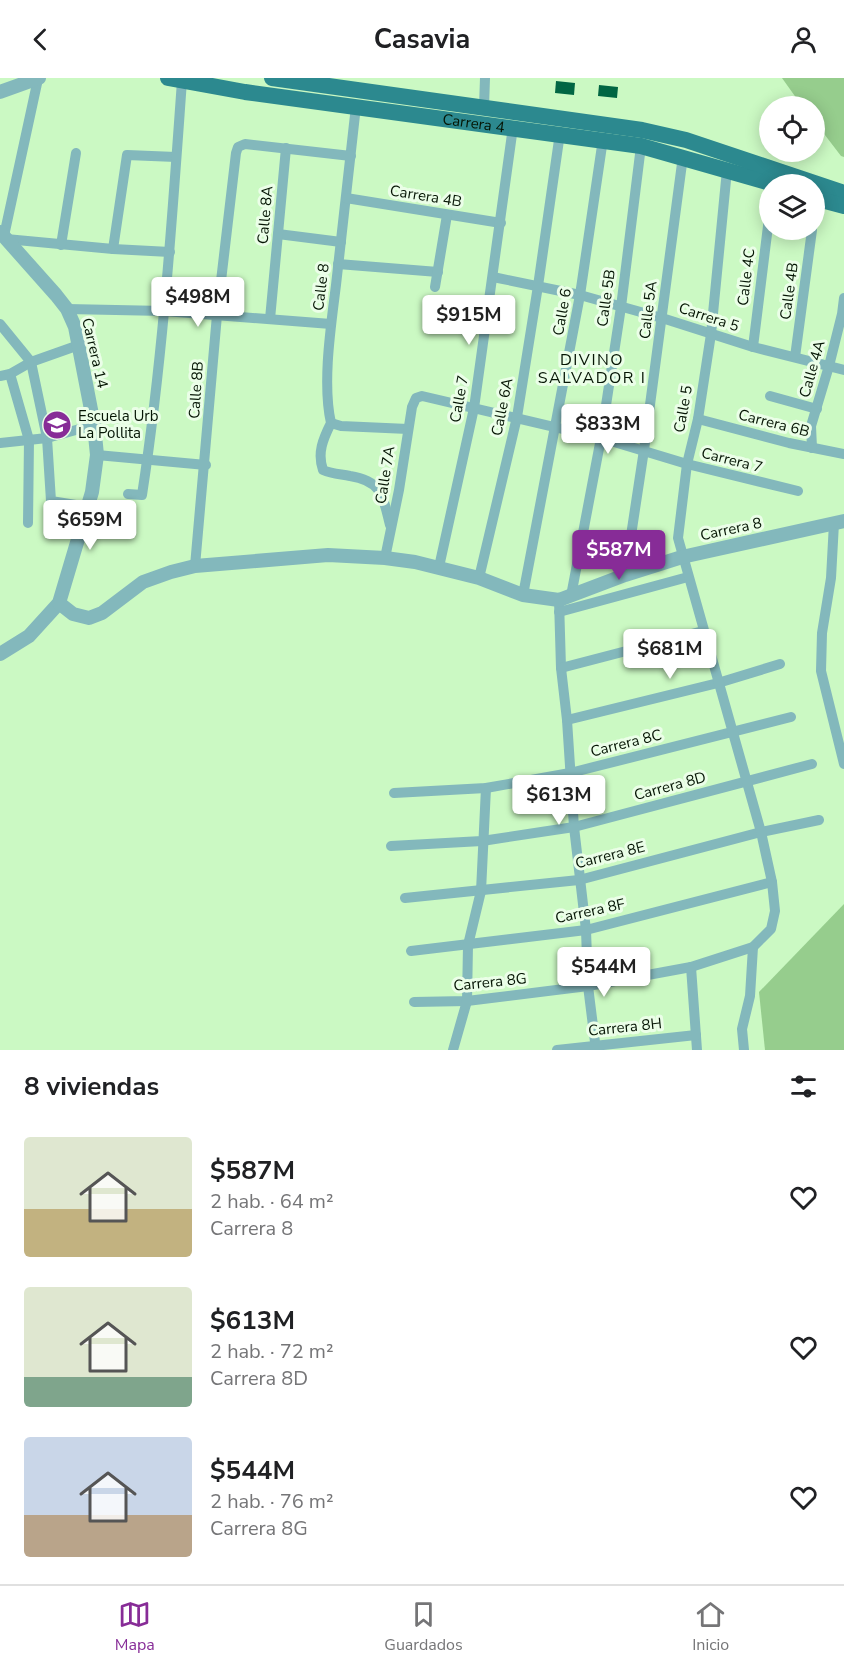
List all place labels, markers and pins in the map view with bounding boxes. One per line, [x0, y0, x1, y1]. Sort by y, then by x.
pin: $498M [156, 277, 240, 328]
pin: $915M [427, 295, 511, 346]
pin: $833M [566, 404, 650, 455]
place label: Escuela Urb La Pollita [78, 406, 159, 443]
school or university icon: Escuela Urb La Pollita [41, 409, 73, 441]
pin: $659M [48, 500, 132, 551]
pin: $587M [577, 530, 661, 581]
pin: $681M [628, 629, 712, 680]
pin: $613M [517, 775, 601, 826]
pin: $544M [562, 947, 646, 998]

